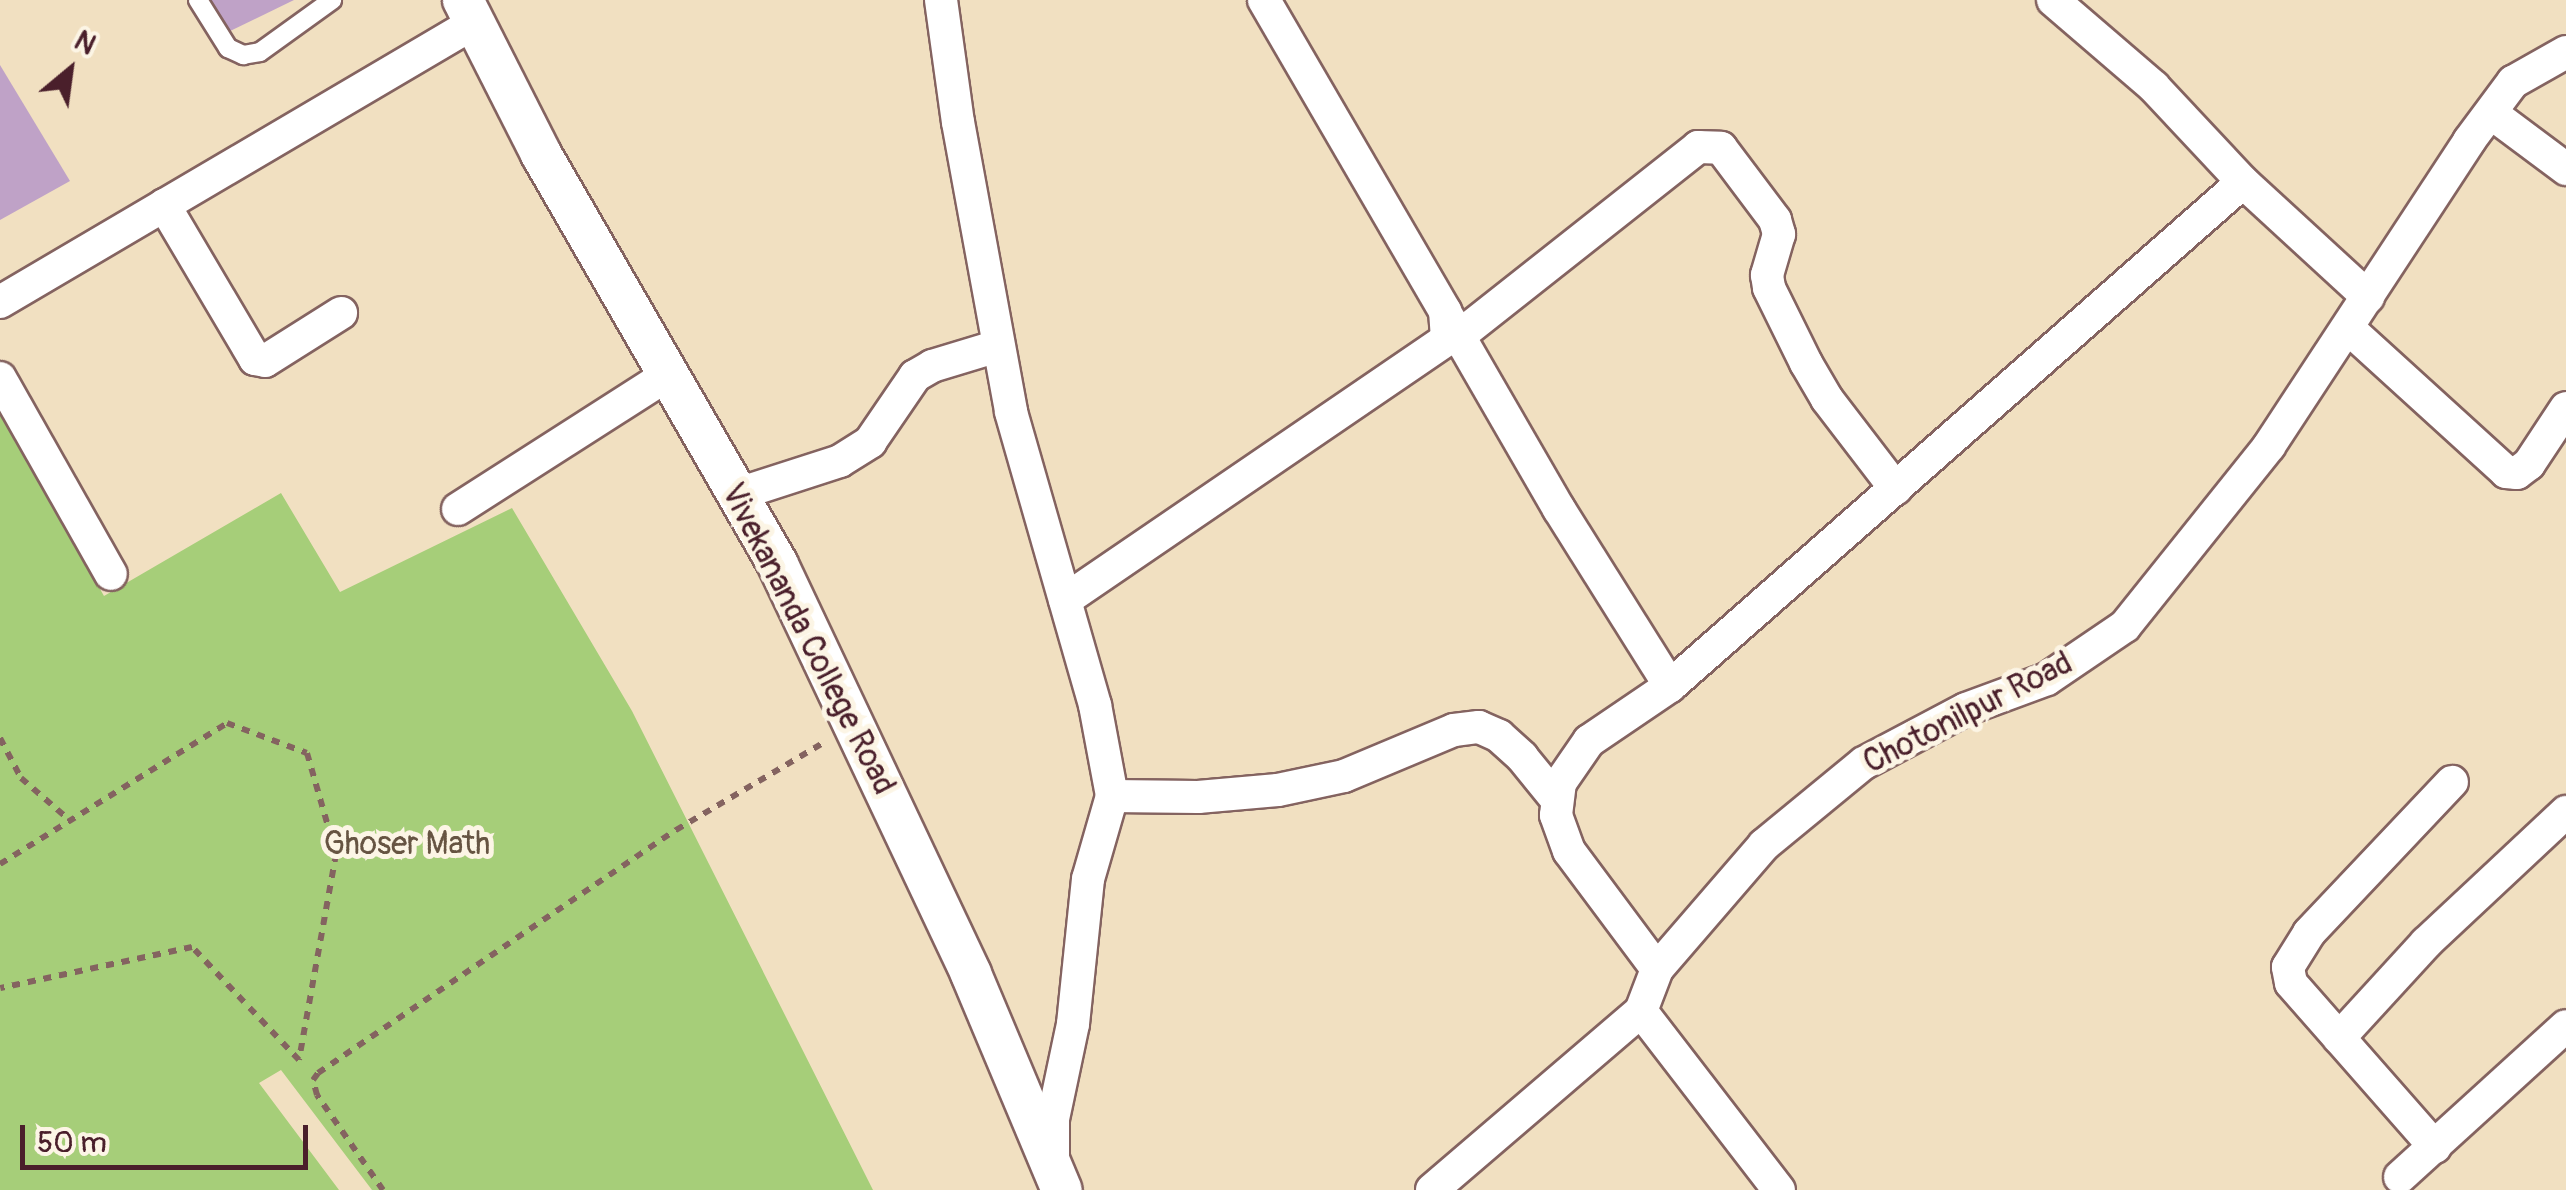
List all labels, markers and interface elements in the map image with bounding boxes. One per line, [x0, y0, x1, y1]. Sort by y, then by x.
north arrow [20, 20, 120, 120]
text: N [68, 23, 102, 63]
street label: Vivekananda College Road [713, 477, 903, 801]
street label: Chotonilpur Road [1857, 644, 2079, 782]
park label: Ghoser Math [324, 825, 490, 863]
scale bar [25, 1105, 312, 1167]
text: 50 m [37, 1124, 107, 1161]

